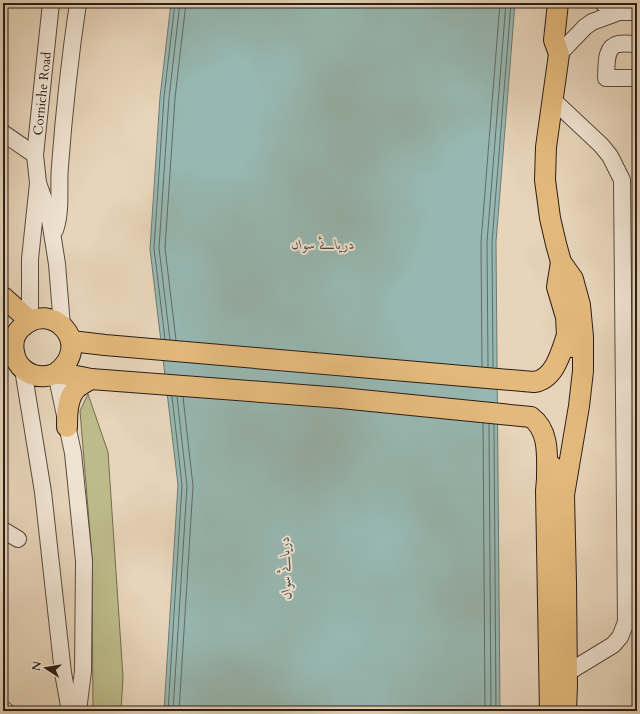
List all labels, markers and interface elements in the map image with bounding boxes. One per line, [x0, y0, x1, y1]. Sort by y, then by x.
street label: Corniche Road [29, 51, 56, 136]
water label: دریائے سواں [291, 235, 355, 254]
water label: دریائے سواں [275, 536, 296, 600]
north arrow [26, 648, 66, 688]
text: N [28, 659, 45, 672]

